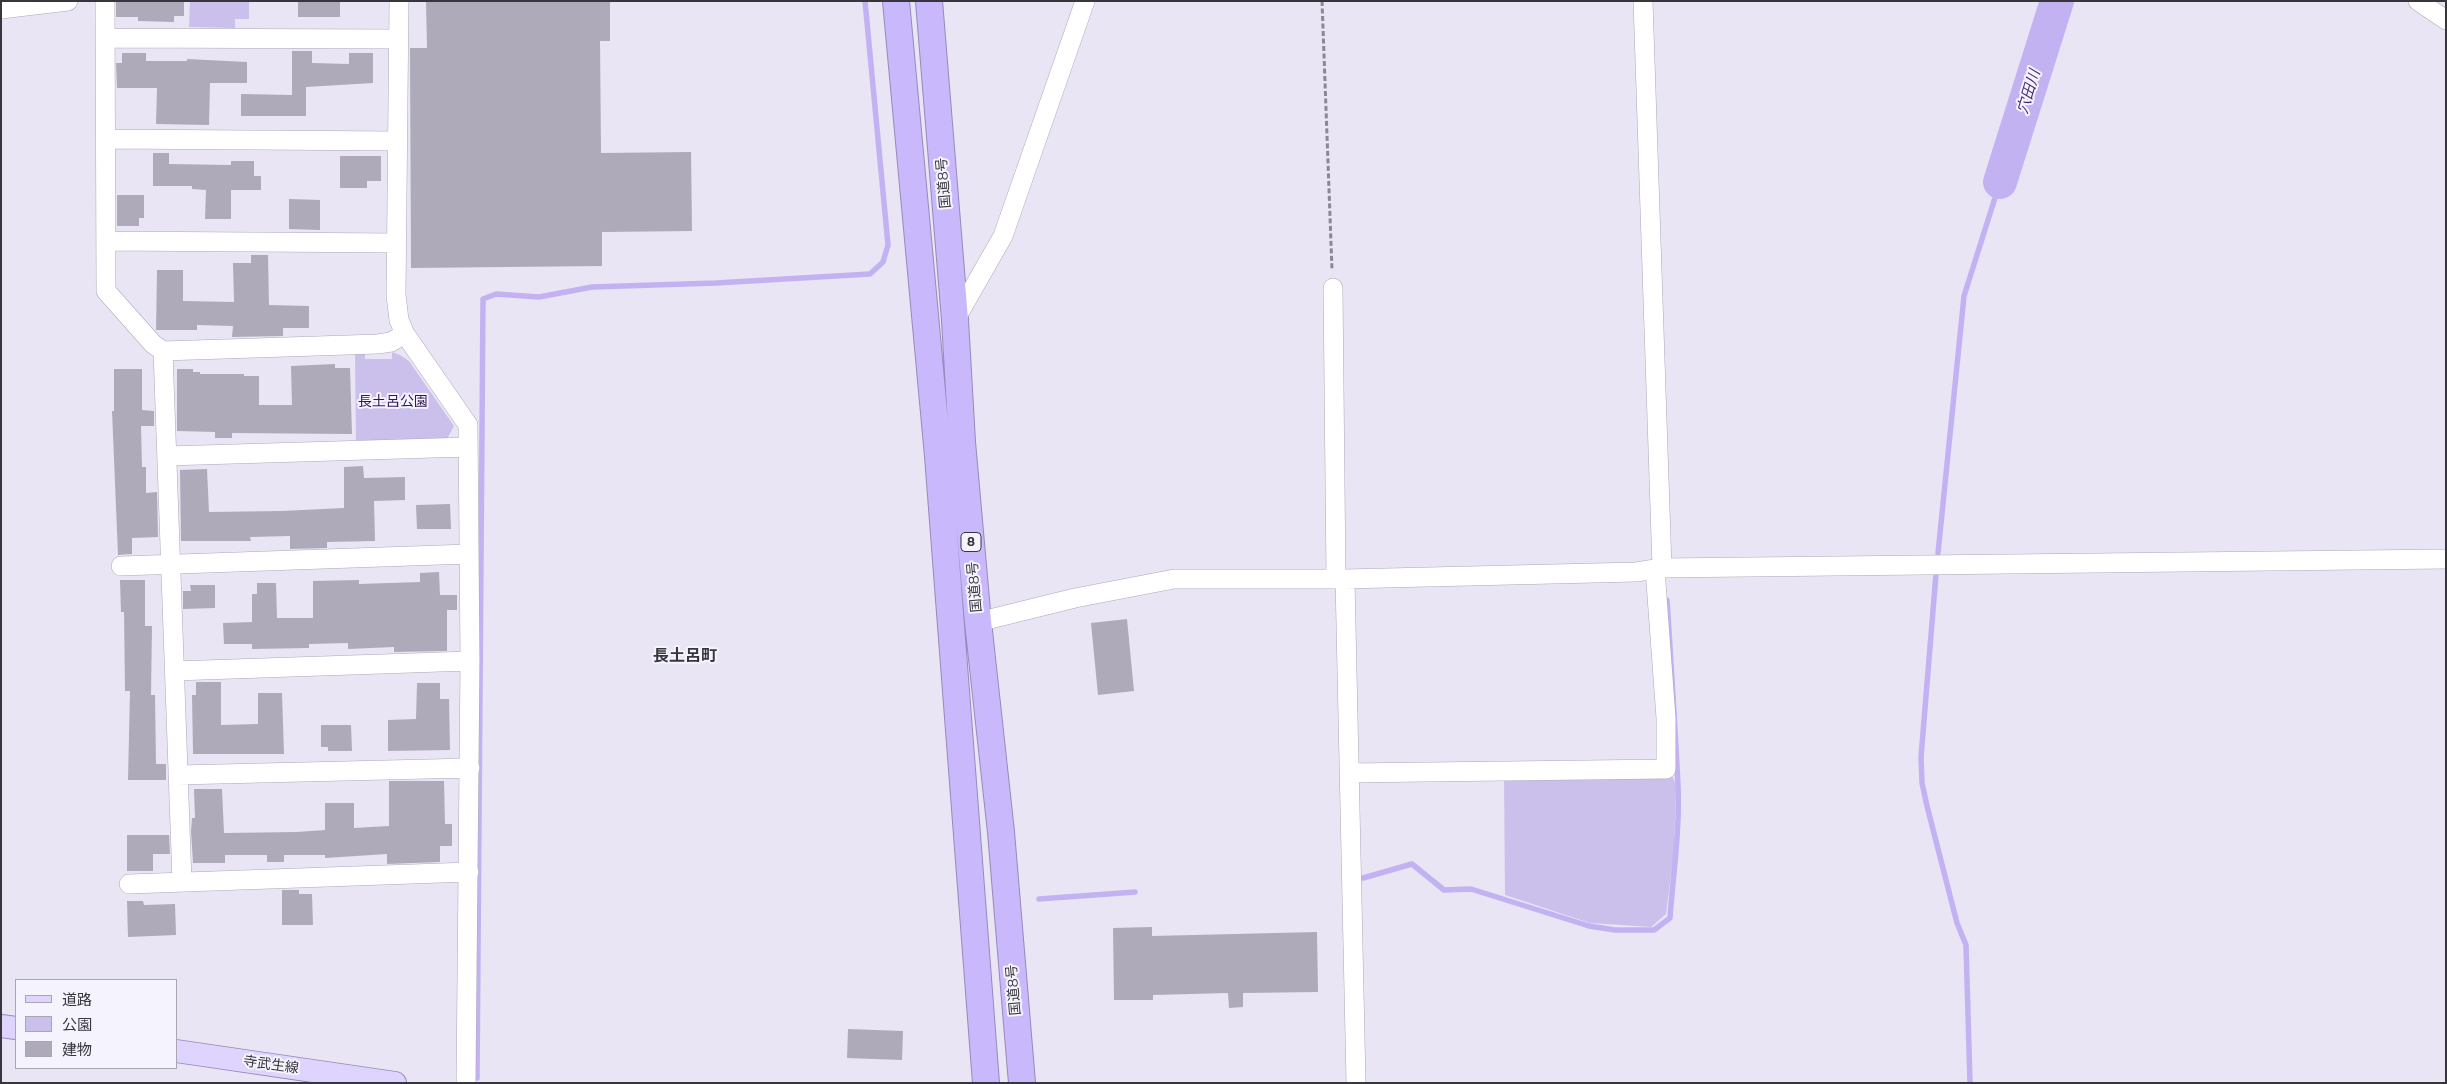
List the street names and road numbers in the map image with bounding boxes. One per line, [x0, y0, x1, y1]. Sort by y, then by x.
street label: 国道8号 [933, 157, 955, 209]
road number: 8 [961, 532, 981, 552]
street label: 国道8号 [964, 561, 986, 613]
street label: 国道8号 [1003, 964, 1025, 1016]
street label: 寺武生線 [242, 1053, 300, 1077]

